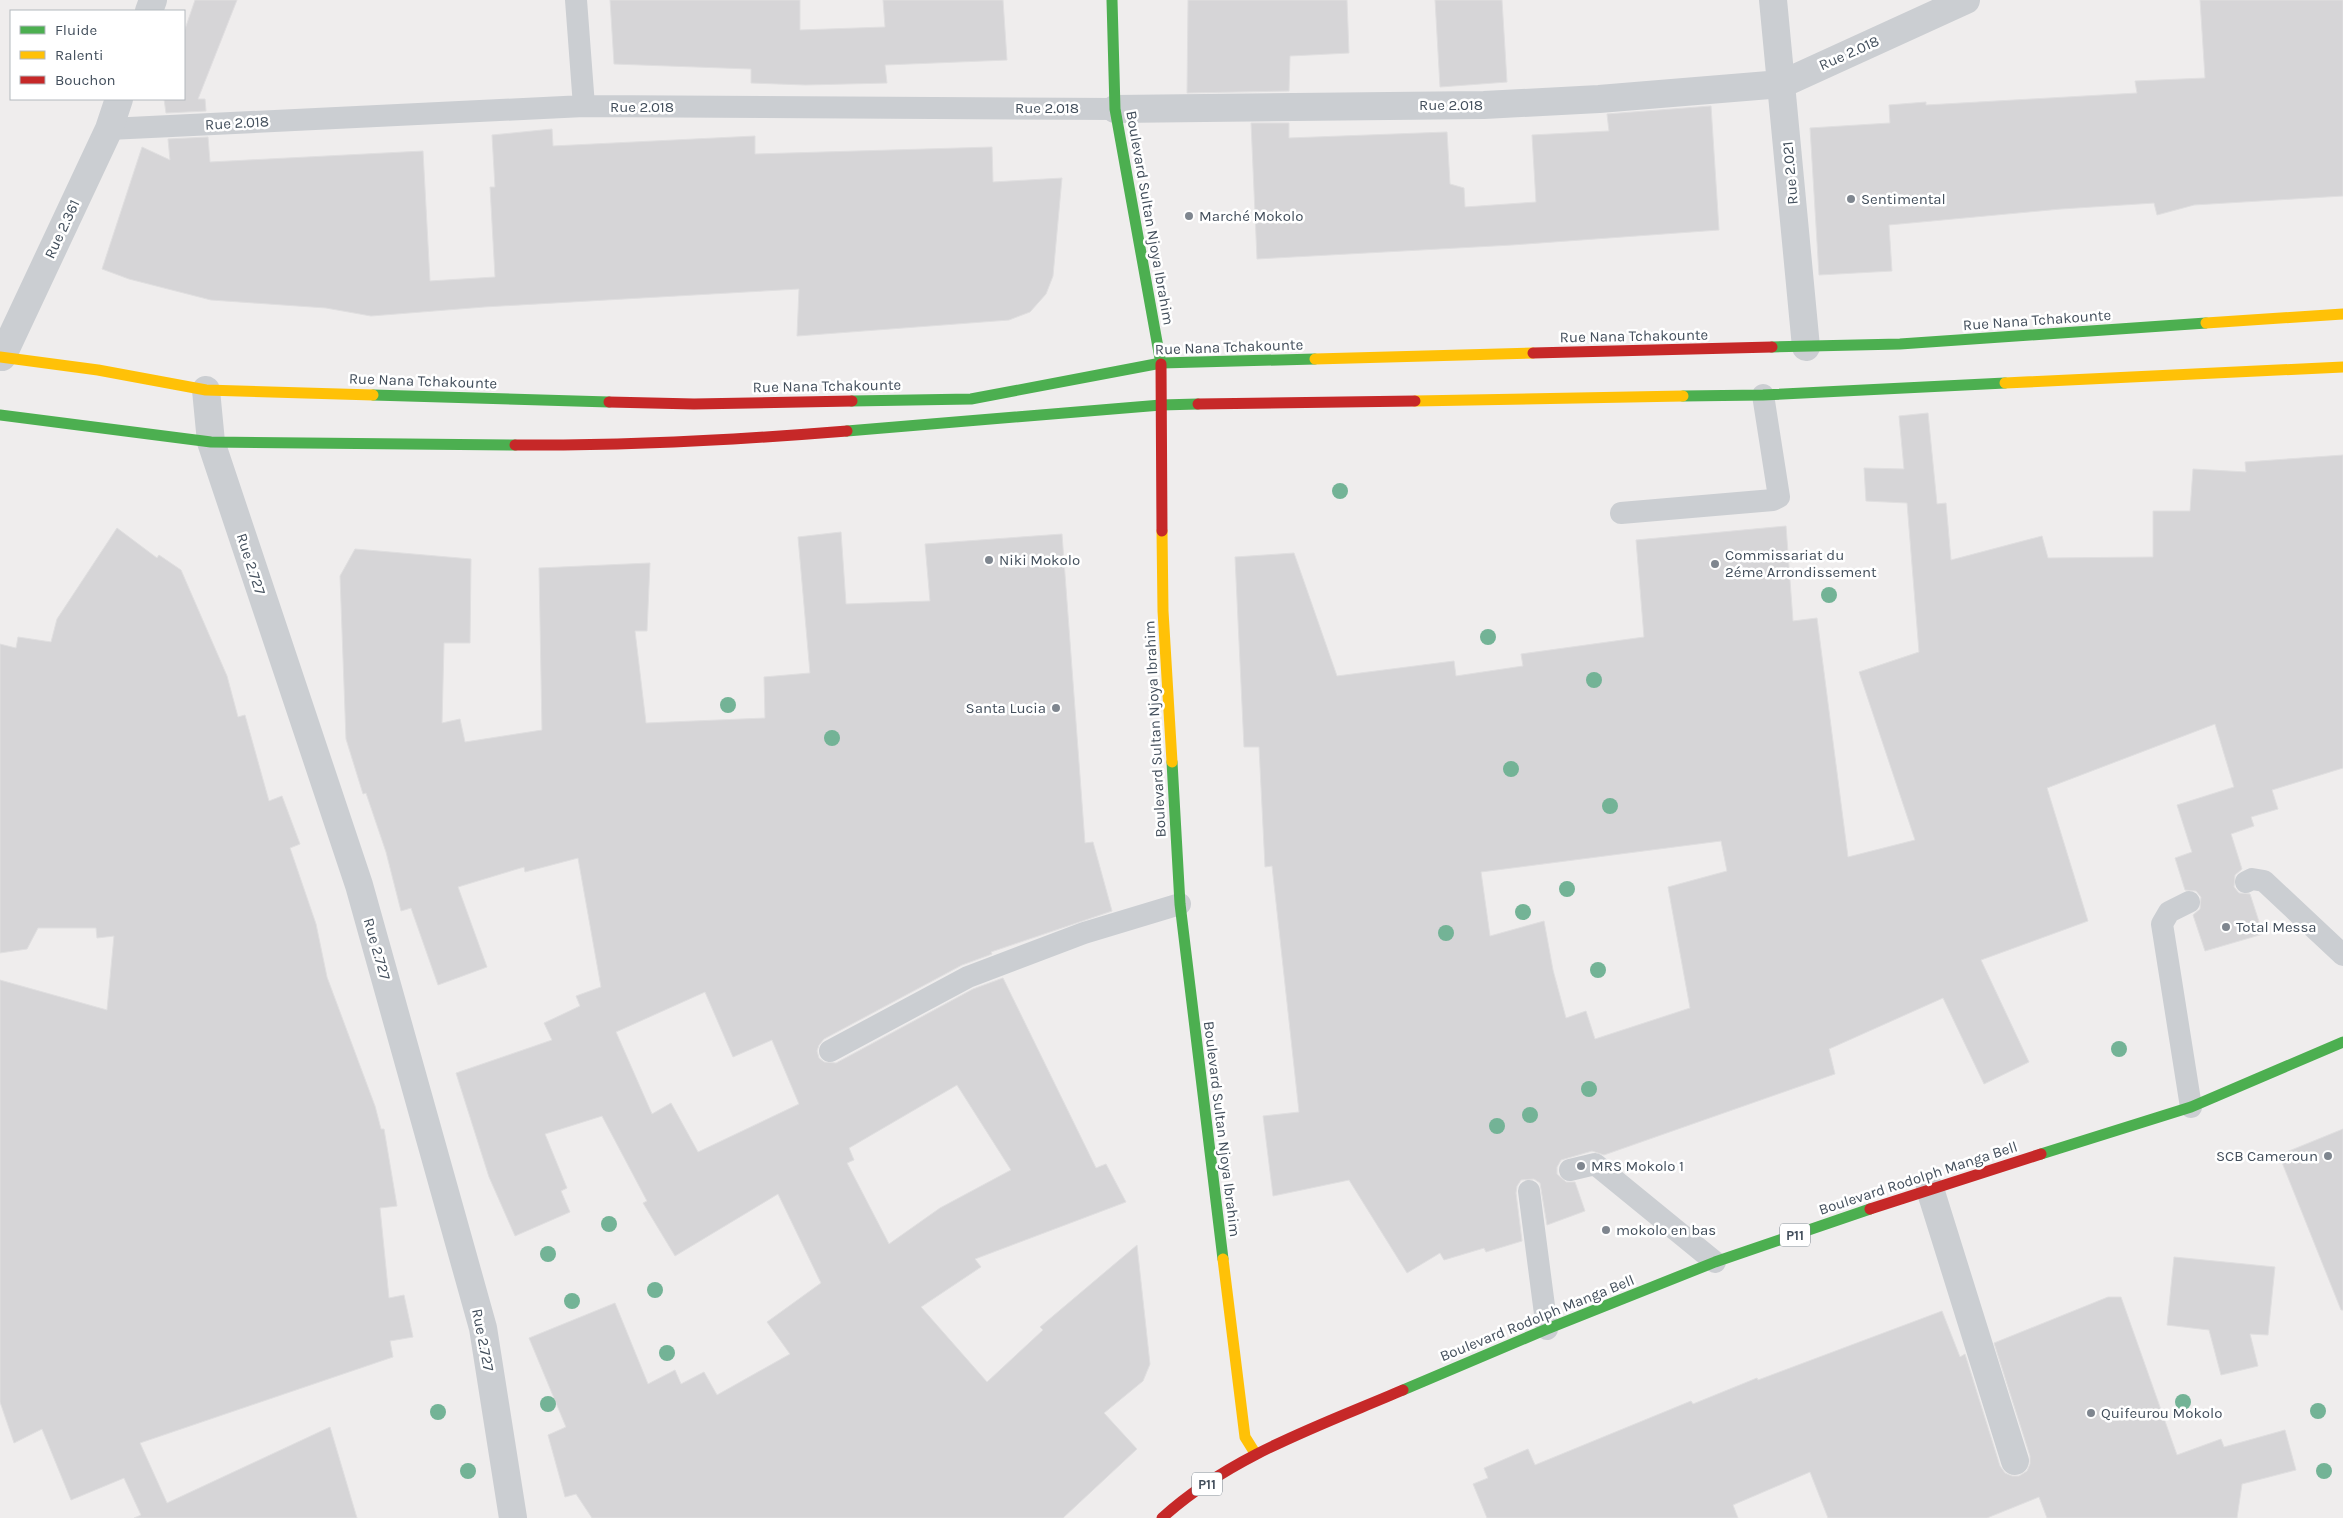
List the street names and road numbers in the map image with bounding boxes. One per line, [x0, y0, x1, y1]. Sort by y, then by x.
street label: Rue 2.018 [1816, 32, 1882, 74]
street label: Rue 2.018 [1419, 96, 1483, 114]
street label: Rue 2.018 [610, 98, 674, 116]
street label: Rue 2.018 [1015, 99, 1079, 117]
street label: Boulevard Sultan Njoya Ibrahim [1122, 109, 1178, 327]
street label: Rue 2.018 [205, 112, 269, 134]
street label: Rue 2.021 [1778, 141, 1802, 205]
street label: Rue 2.361 [40, 197, 84, 261]
street label: Rue Nana Tchakounte [1962, 306, 2112, 334]
street label: Rue Nana Tchakounte [1560, 326, 1708, 346]
street label: Rue Nana Tchakounte [1154, 335, 1304, 359]
street label: Rue Nana Tchakounte [348, 369, 498, 393]
street label: Rue Nana Tchakounte [753, 376, 901, 396]
street label: Rue 2.727 [233, 531, 269, 597]
street label: Boulevard Sultan Njoya Ibrahim [1140, 620, 1170, 838]
street label: Rue 2.727 [360, 916, 394, 982]
street label: Boulevard Sultan Njoya Ibrahim [1200, 1020, 1244, 1238]
street label: Boulevard Rodolph Manga Bell [1816, 1137, 2020, 1219]
road number: P11 [1780, 1224, 1810, 1246]
street label: Boulevard Rodolph Manga Bell [1437, 1271, 1637, 1365]
street label: Rue 2.727 [468, 1307, 498, 1373]
road number: P11 [1192, 1472, 1222, 1496]

